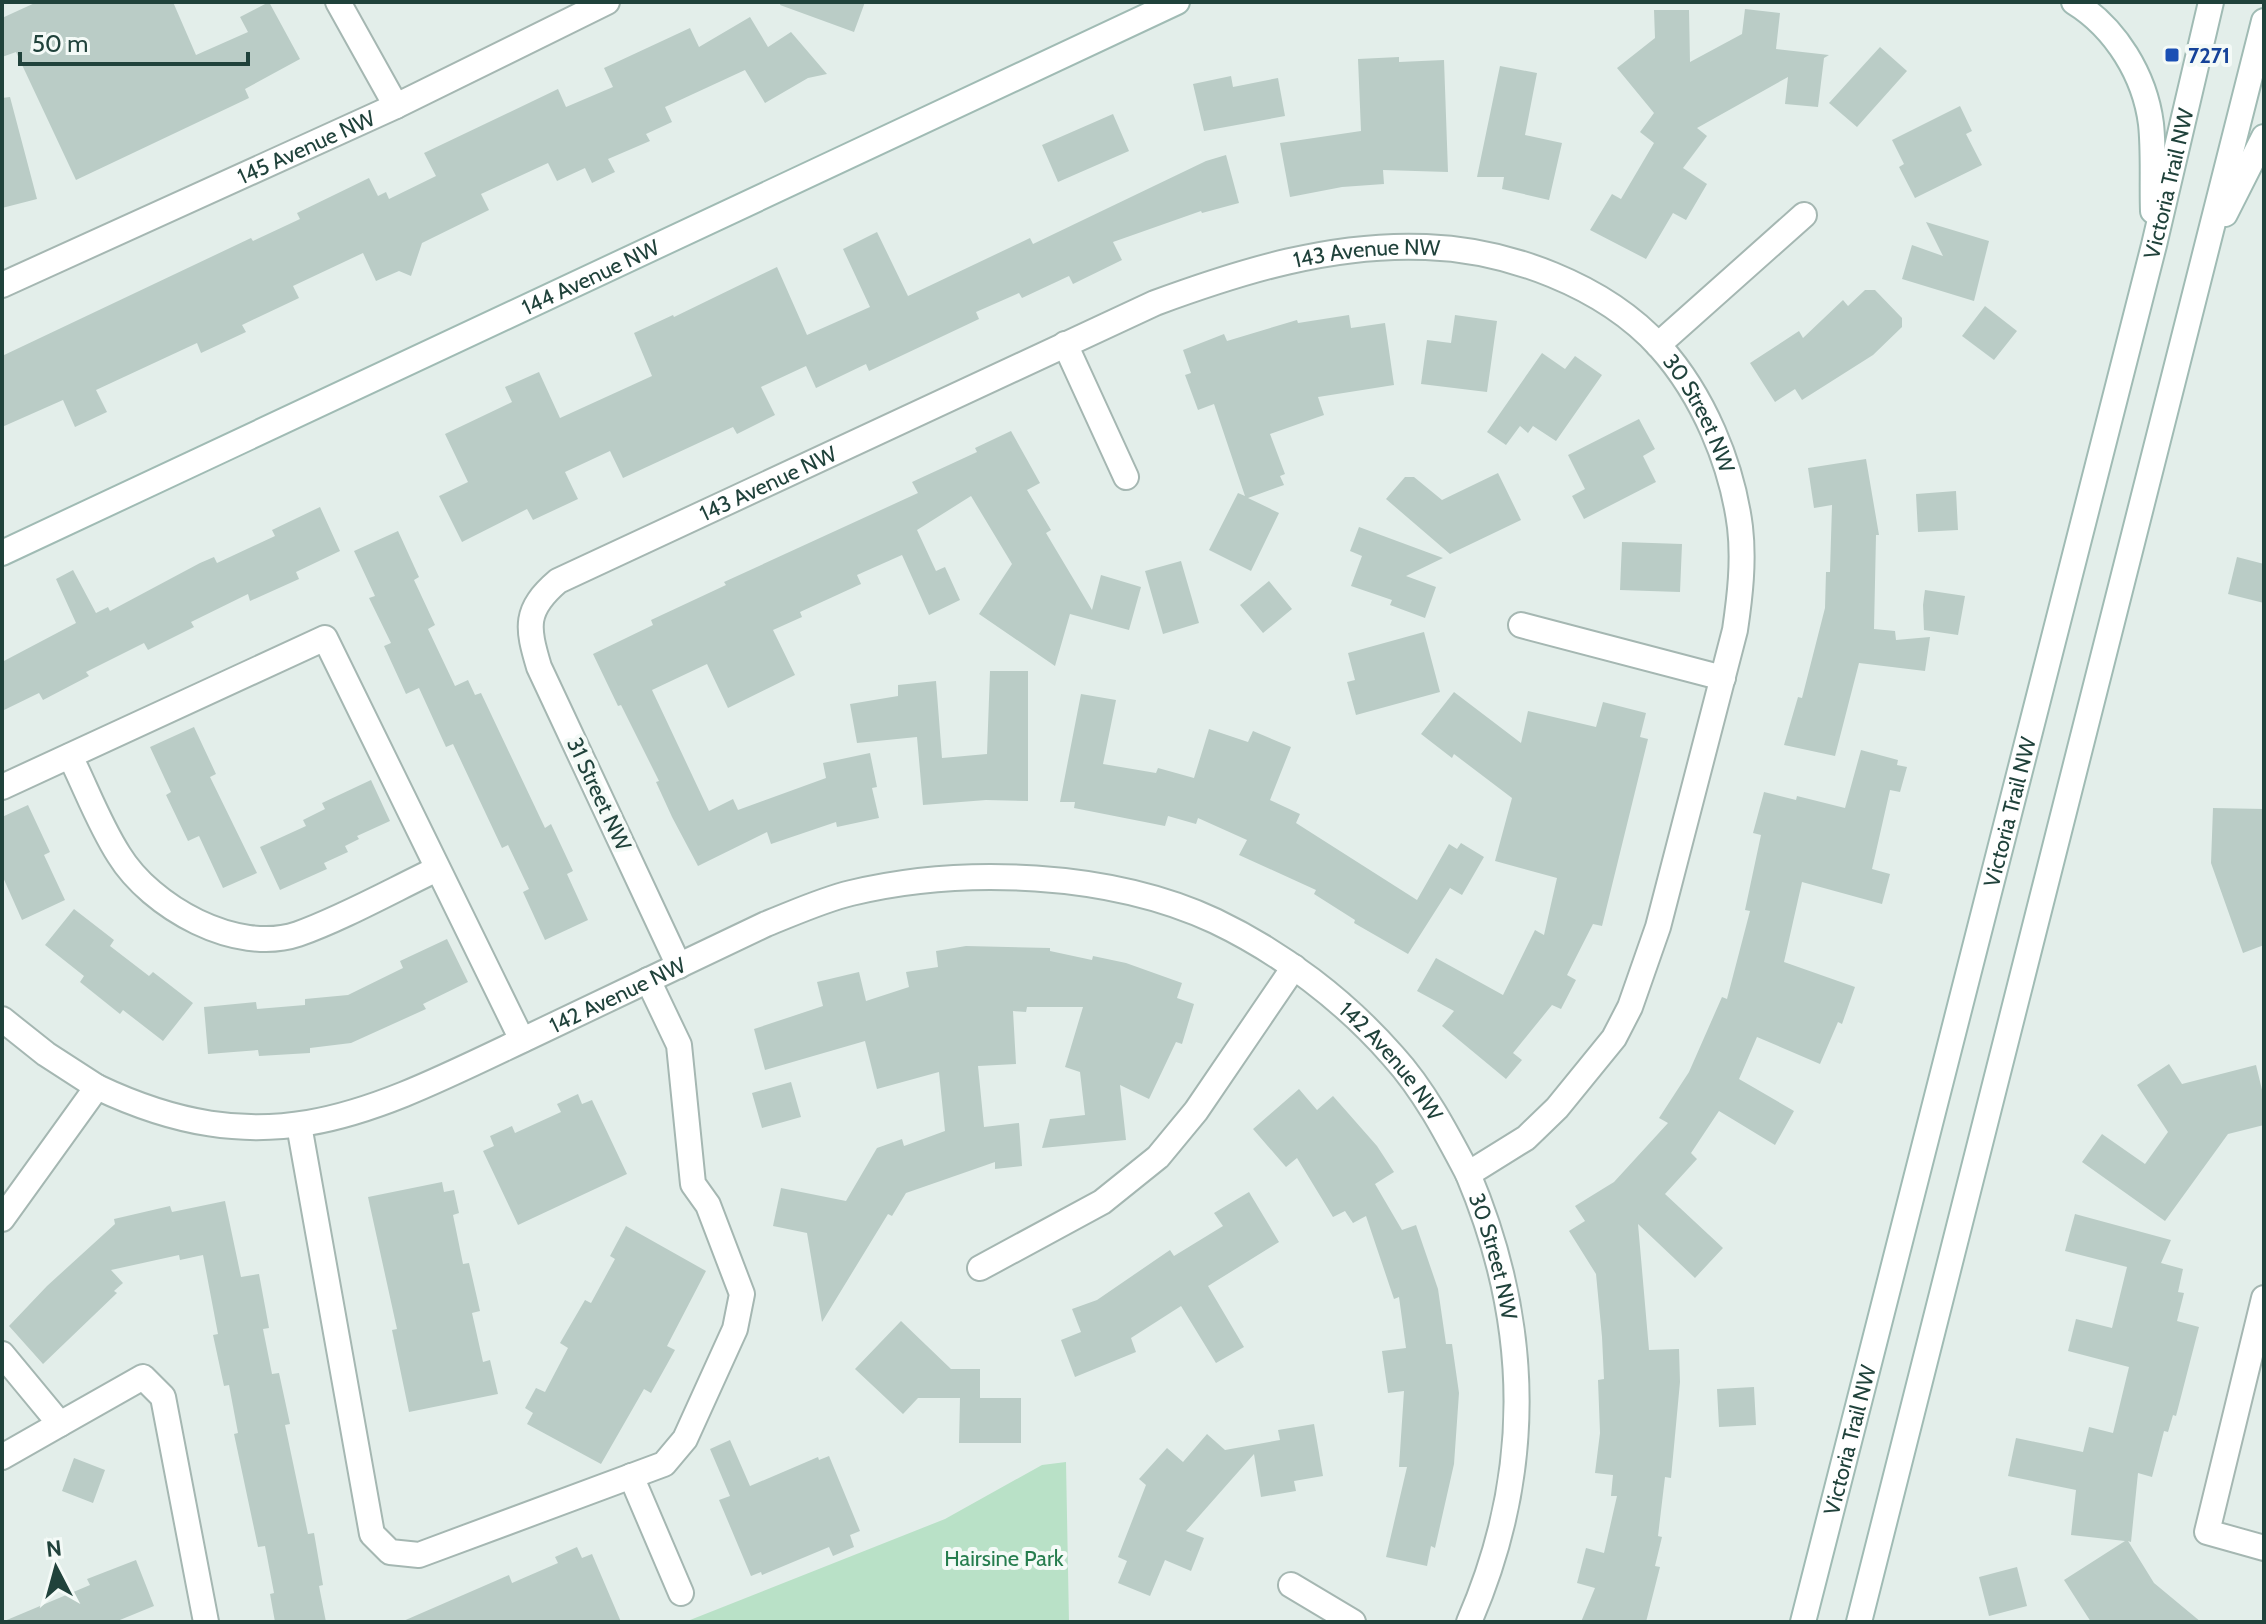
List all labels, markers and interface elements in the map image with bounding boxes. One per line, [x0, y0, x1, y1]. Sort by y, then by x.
scale bar [20, 16, 248, 66]
text: 50 m [32, 29, 88, 58]
place label: 7271 [2188, 42, 2230, 69]
marker: 7271 [2163, 46, 2181, 64]
street label: 145 Avenue NW [233, 104, 379, 190]
street label: Victoria Trail NW [2137, 105, 2199, 262]
street label: 144 Avenue NW [517, 233, 664, 321]
street label: 143 Avenue NW [1291, 233, 1441, 273]
street label: 30 Street NW [1658, 348, 1741, 476]
street label: 143 Avenue NW [695, 440, 841, 527]
street label: 31 Street NW [561, 733, 637, 855]
street label: Victoria Trail NW [1977, 734, 2042, 890]
street label: 142 Avenue NW [545, 951, 690, 1039]
street label: 142 Avenue NW [1334, 996, 1449, 1125]
street label: 30 Street NW [1463, 1189, 1524, 1322]
street label: Victoria Trail NW [1817, 1362, 1882, 1518]
north arrow [16, 1528, 96, 1608]
text: N [45, 1534, 63, 1563]
park label: Hairsine Park [944, 1545, 1064, 1572]

